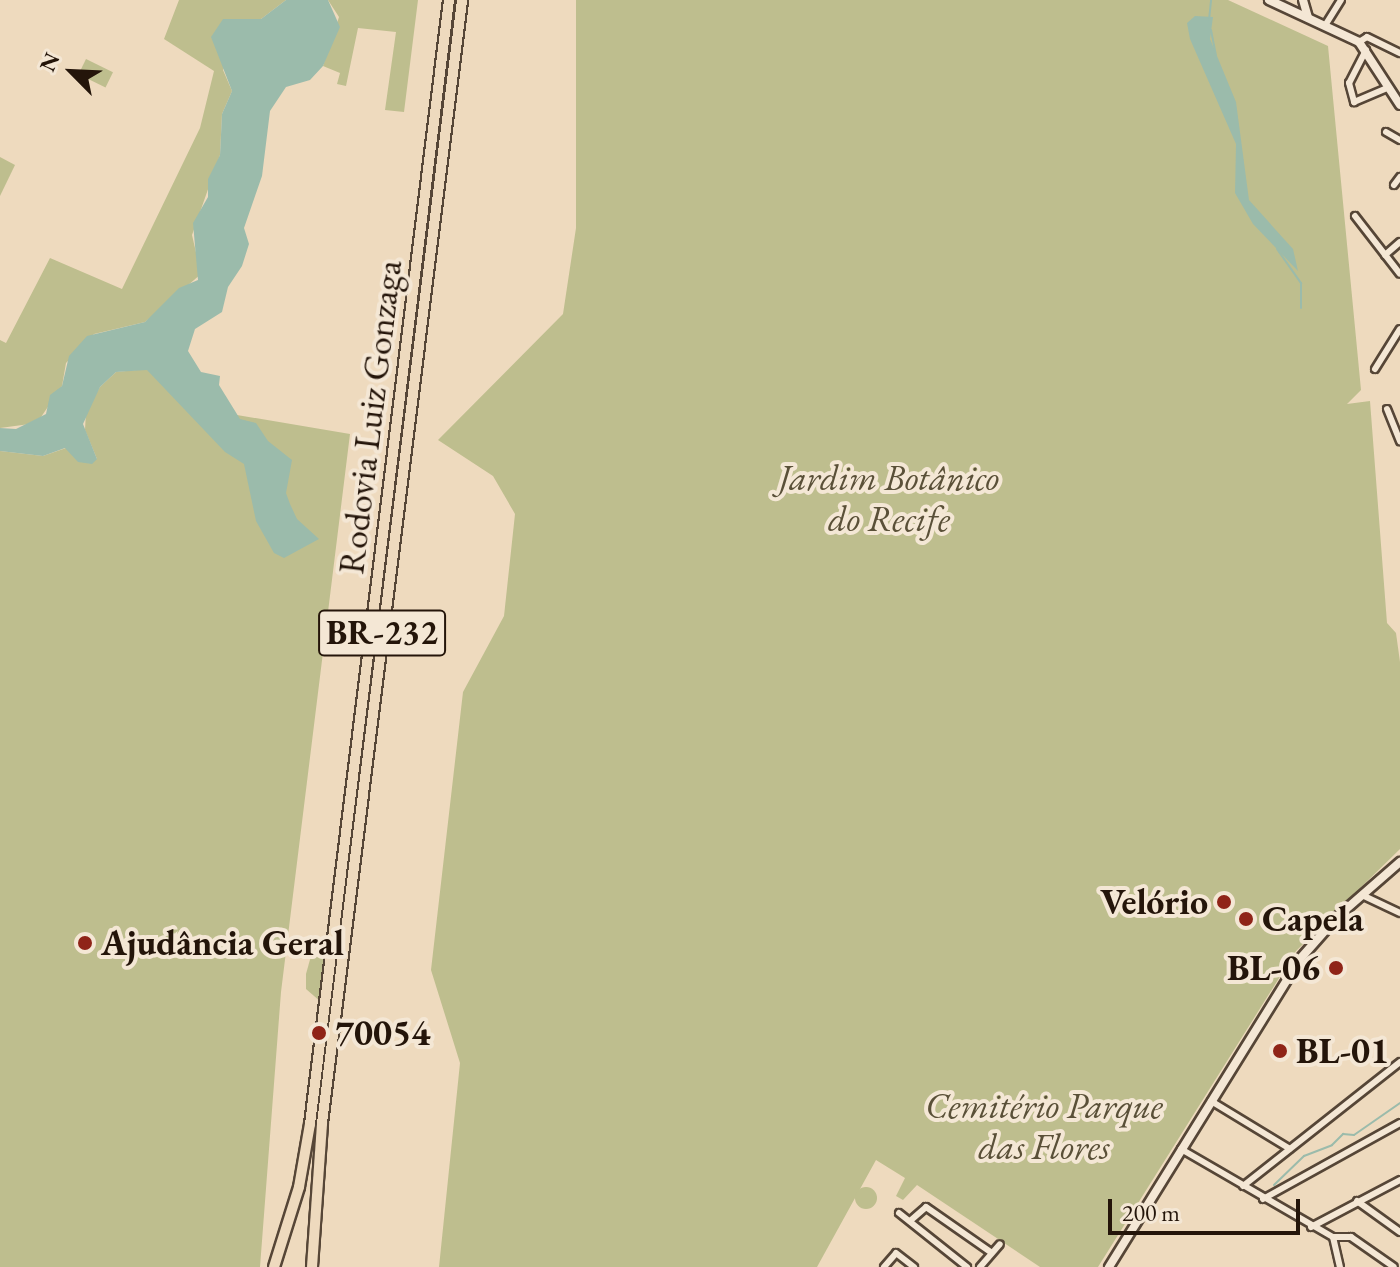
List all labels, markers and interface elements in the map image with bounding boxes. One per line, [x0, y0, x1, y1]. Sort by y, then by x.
north arrow [32, 32, 112, 112]
text: N [33, 48, 66, 76]
street label: Rodovia Luiz Gonzaga [329, 258, 411, 576]
park label: Jardim Botânico do Recife [779, 455, 999, 540]
road number: BR-232 [318, 603, 446, 663]
place label: Velório [1100, 880, 1208, 924]
marker: Velório [1215, 893, 1233, 911]
place label: Capela [1262, 897, 1364, 941]
marker: Capela [1237, 910, 1255, 928]
place label: Ajudância Geral [101, 921, 344, 965]
marker: Ajudância Geral [76, 934, 94, 952]
place label: BL-06 [1227, 946, 1320, 990]
marker: BL-06 [1327, 959, 1345, 977]
place label: 70054 [335, 1011, 430, 1055]
marker: 70054 [310, 1024, 328, 1042]
place label: BL-01 [1296, 1029, 1389, 1073]
marker: BL-01 [1271, 1042, 1289, 1060]
park label: Cemitério Parque das Flores [925, 1083, 1163, 1168]
scale bar [1112, 1183, 1304, 1233]
text: 200 m [1122, 1197, 1180, 1228]

